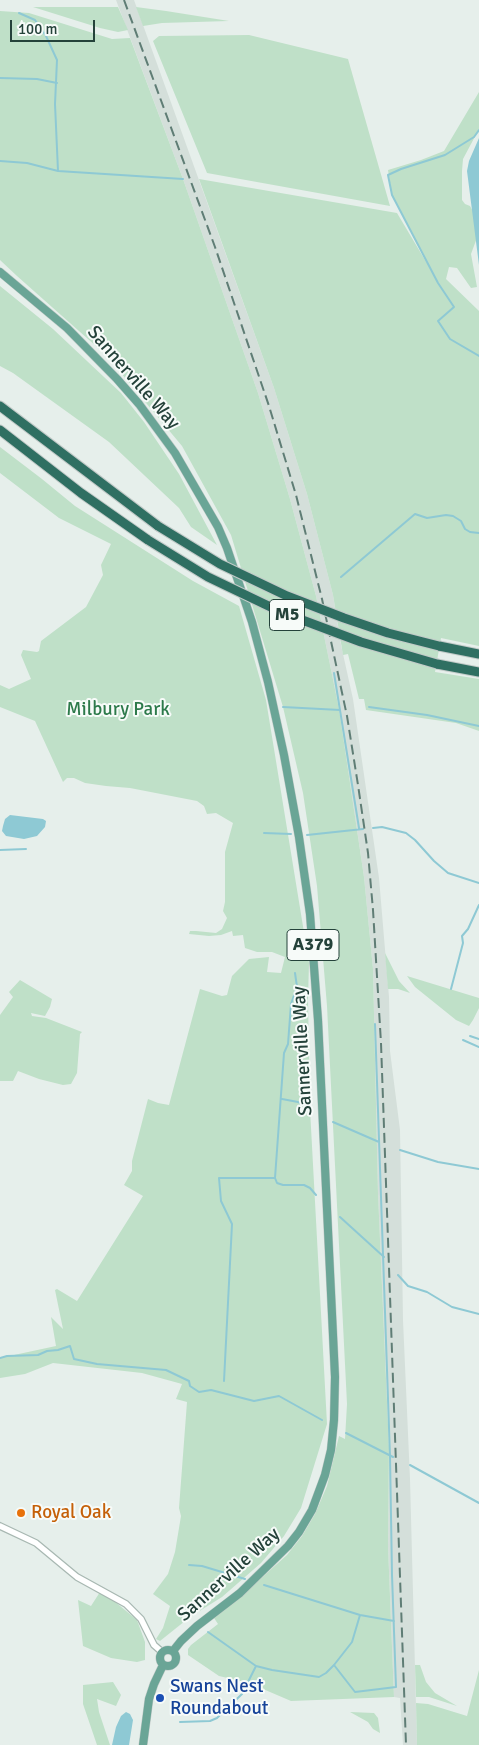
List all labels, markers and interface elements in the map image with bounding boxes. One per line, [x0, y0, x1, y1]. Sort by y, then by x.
scale bar [12, 10, 98, 42]
text: 100 m [18, 20, 58, 38]
street label: Sannerville Way [82, 322, 184, 434]
road number: M5 [270, 600, 304, 630]
park label: Milbury Park [66, 699, 170, 721]
road number: A379 [287, 930, 339, 960]
street label: Sannerville Way [288, 986, 318, 1116]
place label: Royal Oak [31, 1502, 111, 1524]
marker: Royal Oak [15, 1507, 27, 1519]
street label: Sannerville Way [173, 1523, 285, 1627]
place label: Swans Nest Roundabout [170, 1676, 268, 1720]
marker: Swans Nest Roundabout [154, 1692, 166, 1704]

